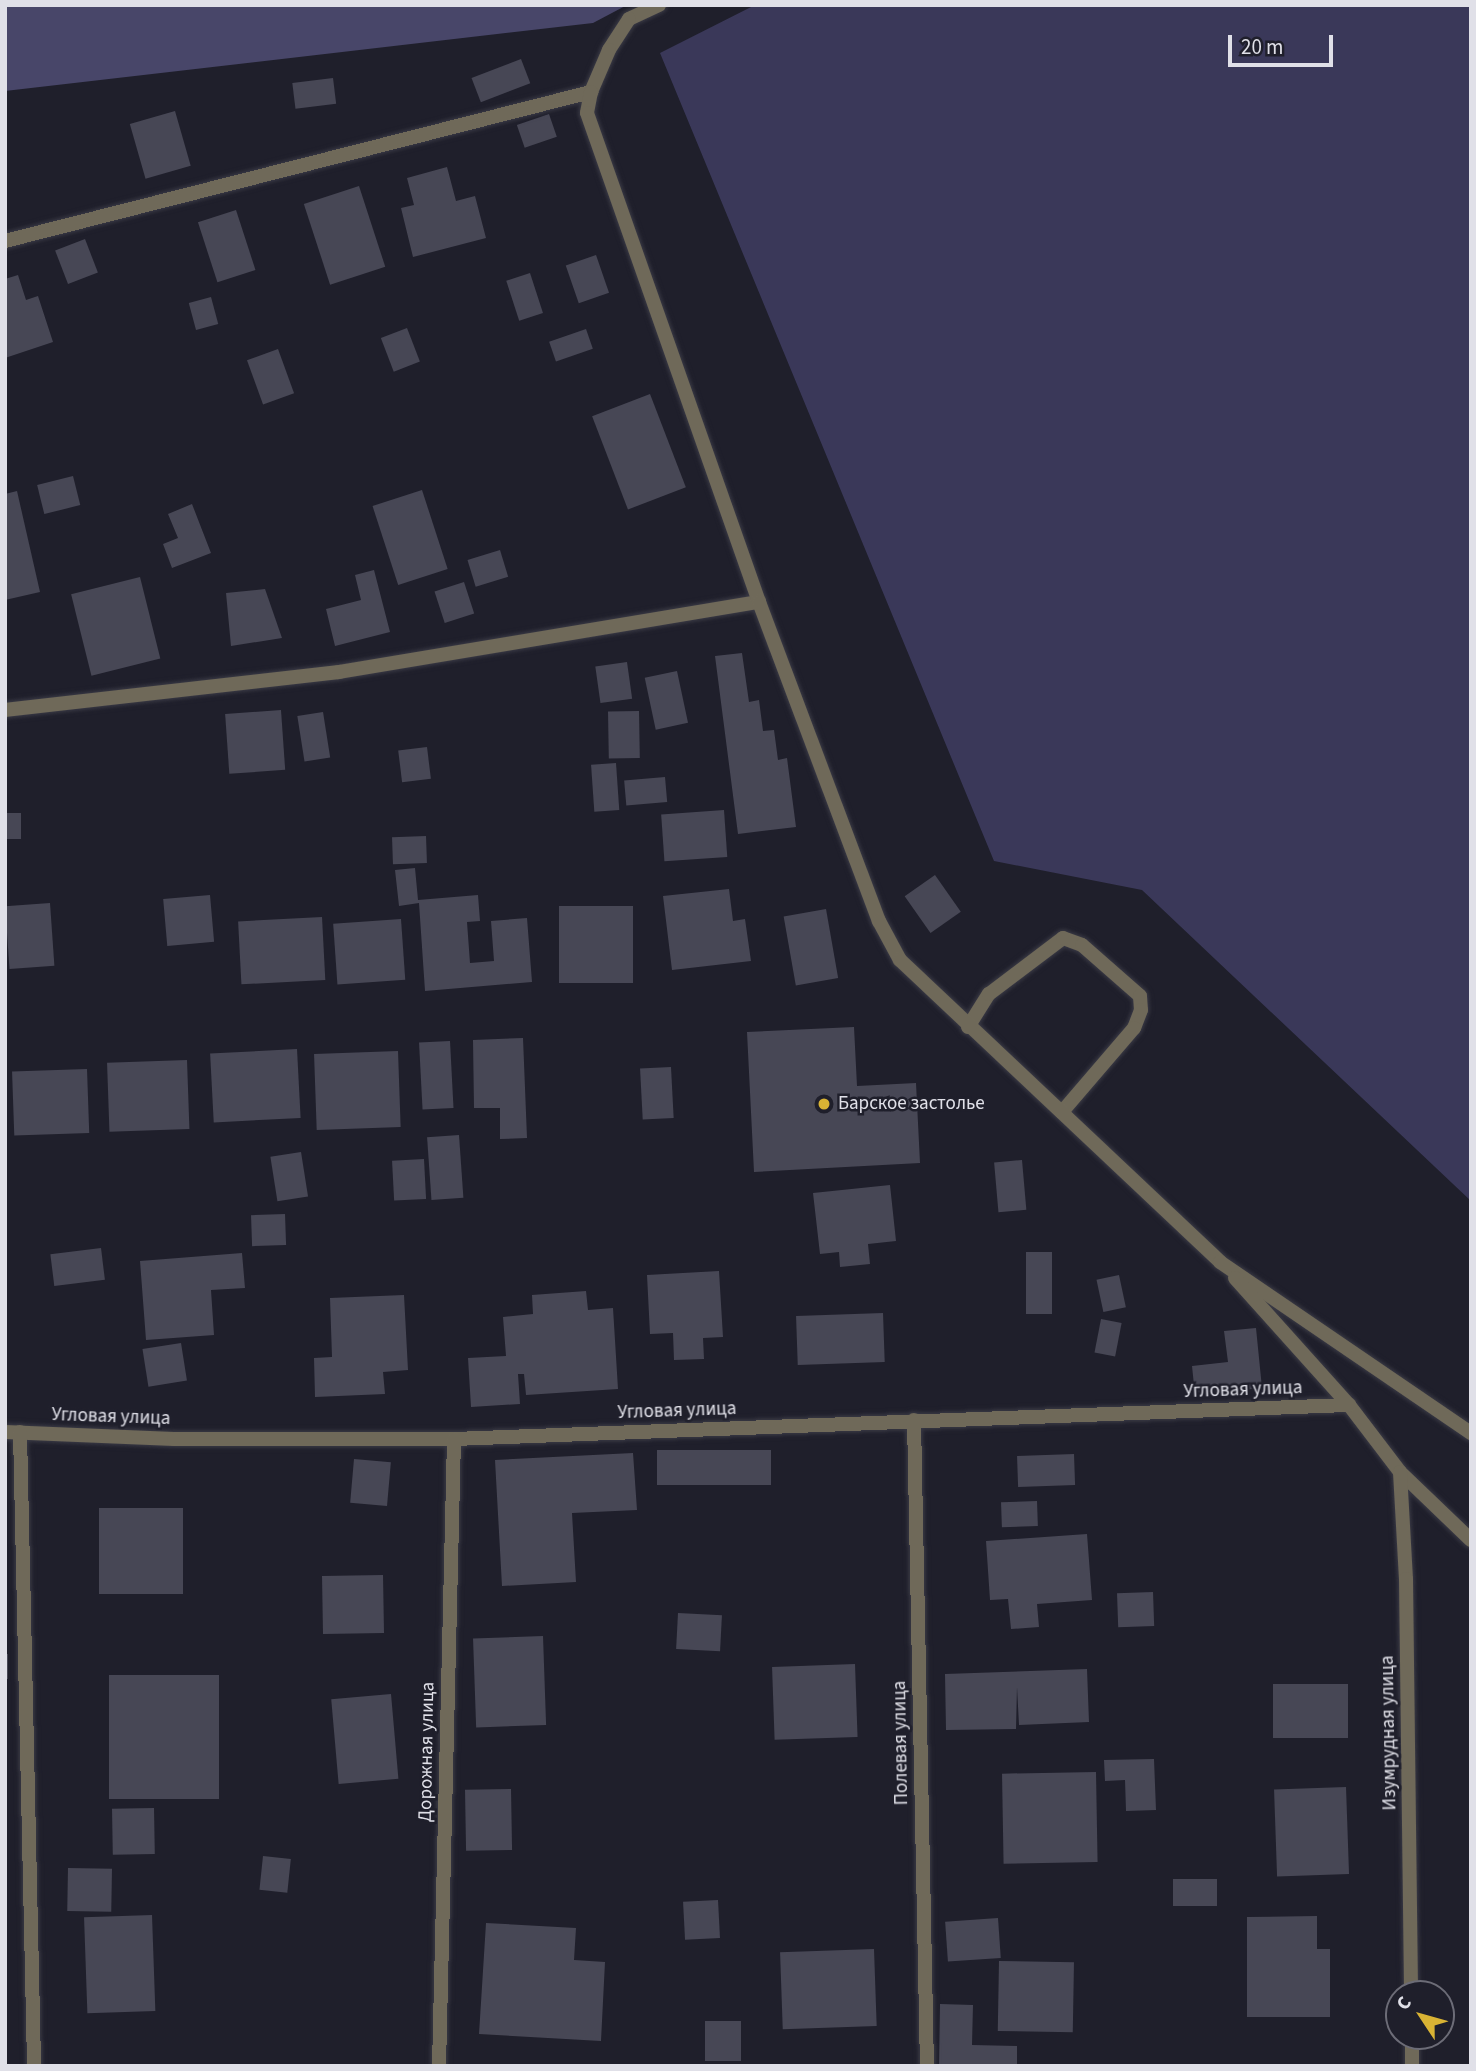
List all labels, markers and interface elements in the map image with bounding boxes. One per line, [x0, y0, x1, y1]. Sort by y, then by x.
scale bar [1231, 21, 1336, 65]
text: 20 m [1241, 32, 1283, 62]
place label: Барское застолье [838, 1093, 985, 1115]
marker: Барское застолье [816, 1096, 832, 1112]
street label: Угловая улица [1183, 1377, 1303, 1403]
street label: Угловая улица [617, 1398, 737, 1424]
street label: Угловая улица [51, 1404, 171, 1430]
street label: Изумрудная улица [1376, 1655, 1402, 1811]
street label: Полевая улица [889, 1680, 913, 1806]
street label: Дорожная улица [414, 1682, 440, 1822]
north arrow [1385, 1980, 1455, 2050]
text: С [1390, 1991, 1418, 2016]

